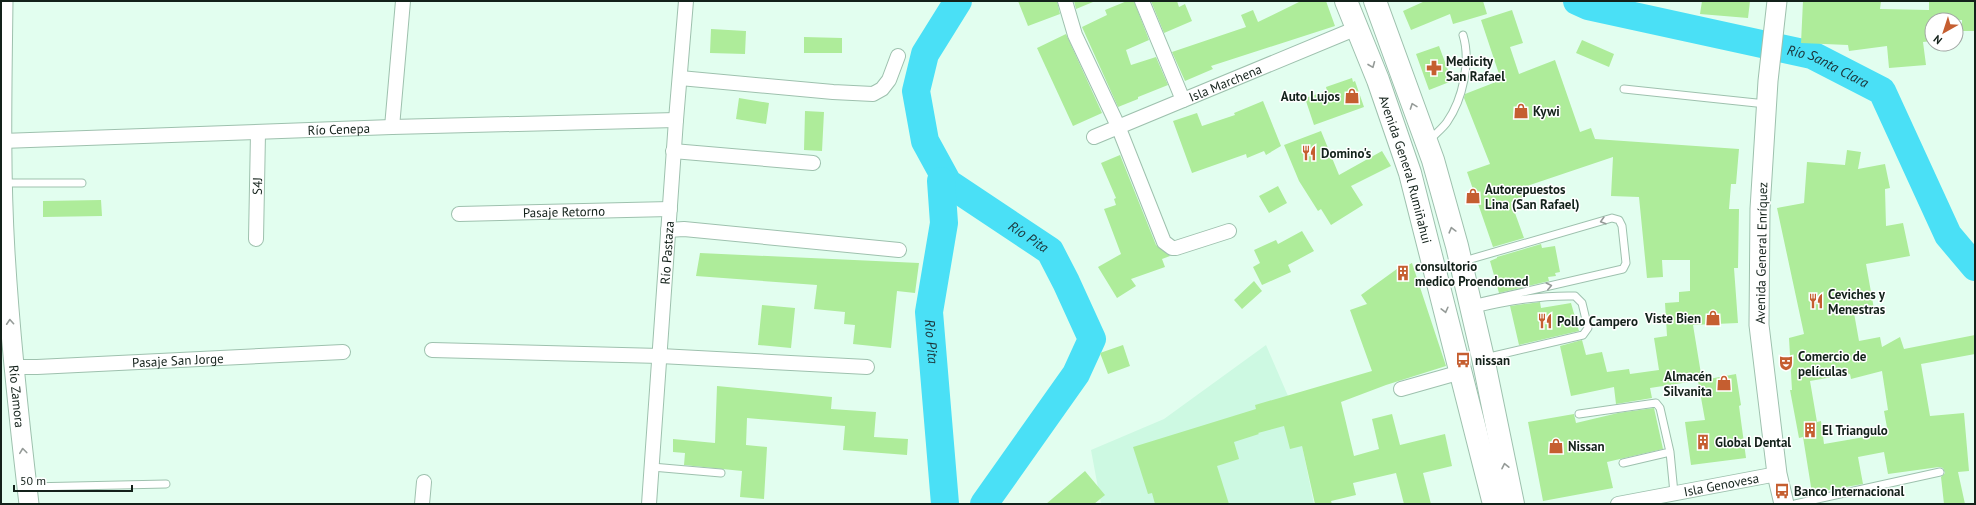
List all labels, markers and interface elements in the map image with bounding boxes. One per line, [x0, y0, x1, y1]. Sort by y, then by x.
north arrow [1924, 12, 1964, 52]
text: N [1930, 32, 1945, 47]
water label: Río Santa Clara [1785, 41, 1872, 92]
place label: Medicity San Rafael [1446, 53, 1505, 85]
pharmacy icon: Medicity San Rafael [1425, 59, 1443, 77]
street label: Isla Marchena [1186, 60, 1264, 106]
one-way arrow [1367, 61, 1375, 68]
shop icon: Auto Lujos [1343, 87, 1361, 105]
place label: Auto Lujos [1281, 88, 1341, 105]
street label: Avenida General Rumiñahui [1375, 93, 1436, 245]
one-way arrow [1410, 102, 1418, 109]
shop icon: Kywi [1512, 102, 1530, 120]
place label: Kywi [1533, 103, 1560, 120]
street label: Río Cenepa [307, 120, 370, 139]
restaurant icon: Domino's [1300, 144, 1318, 162]
place label: Domino's [1321, 145, 1372, 162]
street label: S4J [249, 177, 266, 195]
place label: Autorepuestos Lina (San Rafael) [1485, 181, 1580, 213]
street label: Avenida General Enríquez [1752, 182, 1771, 324]
shop icon: Autorepuestos Lina (San Rafael) [1464, 187, 1482, 205]
street label: Pasaje Retorno [523, 203, 605, 221]
one-way arrow [1599, 216, 1606, 225]
water label: Río Pita [1005, 217, 1052, 257]
street label: Río Pastaza [656, 220, 678, 285]
one-way arrow [1448, 226, 1457, 233]
place label: consultorio medico Proendomed [1415, 258, 1529, 290]
building icon: consultorio medico Proendomed [1394, 264, 1412, 282]
one-way arrow [1545, 282, 1552, 290]
place label: Ceviches y Menestras [1828, 286, 1886, 318]
restaurant icon: Ceviches y Menestras [1807, 292, 1825, 310]
one-way arrow [1440, 306, 1448, 313]
shop icon: Viste Bien [1704, 309, 1722, 327]
place label: Viste Bien [1644, 310, 1701, 327]
restaurant icon: Pollo Campero [1536, 312, 1554, 330]
place label: Pollo Campero [1557, 313, 1638, 330]
one-way arrow [5, 319, 14, 325]
water label: Rio Pita [921, 319, 942, 365]
place label: Comercio de películas [1798, 348, 1867, 380]
street label: Pasaje San Jorge [132, 350, 224, 371]
bus stop icon: nissan [1454, 351, 1472, 369]
place label: nissan [1475, 352, 1510, 369]
theatre icon: Comercio de películas [1777, 354, 1795, 372]
street label: Río Zamora [5, 364, 28, 429]
place label: Almacén Silvanita [1664, 368, 1712, 400]
shop icon: Almacén Silvanita [1715, 374, 1733, 392]
building icon: El Triangulo [1801, 421, 1819, 439]
place label: El Triangulo [1822, 422, 1888, 439]
building icon: Global Dental [1694, 433, 1712, 451]
place label: Global Dental [1715, 434, 1791, 451]
shop icon: Nissan [1547, 437, 1565, 455]
place label: Nissan [1568, 438, 1605, 455]
one-way arrow [19, 448, 28, 454]
one-way arrow [1501, 463, 1509, 469]
scale bar [14, 467, 132, 493]
street label: Isla Genovesa [1682, 470, 1760, 500]
text: 50 m [20, 473, 46, 488]
bus stop icon: Banco Internacional [1773, 482, 1791, 500]
place label: Banco Internacional [1794, 483, 1904, 500]

